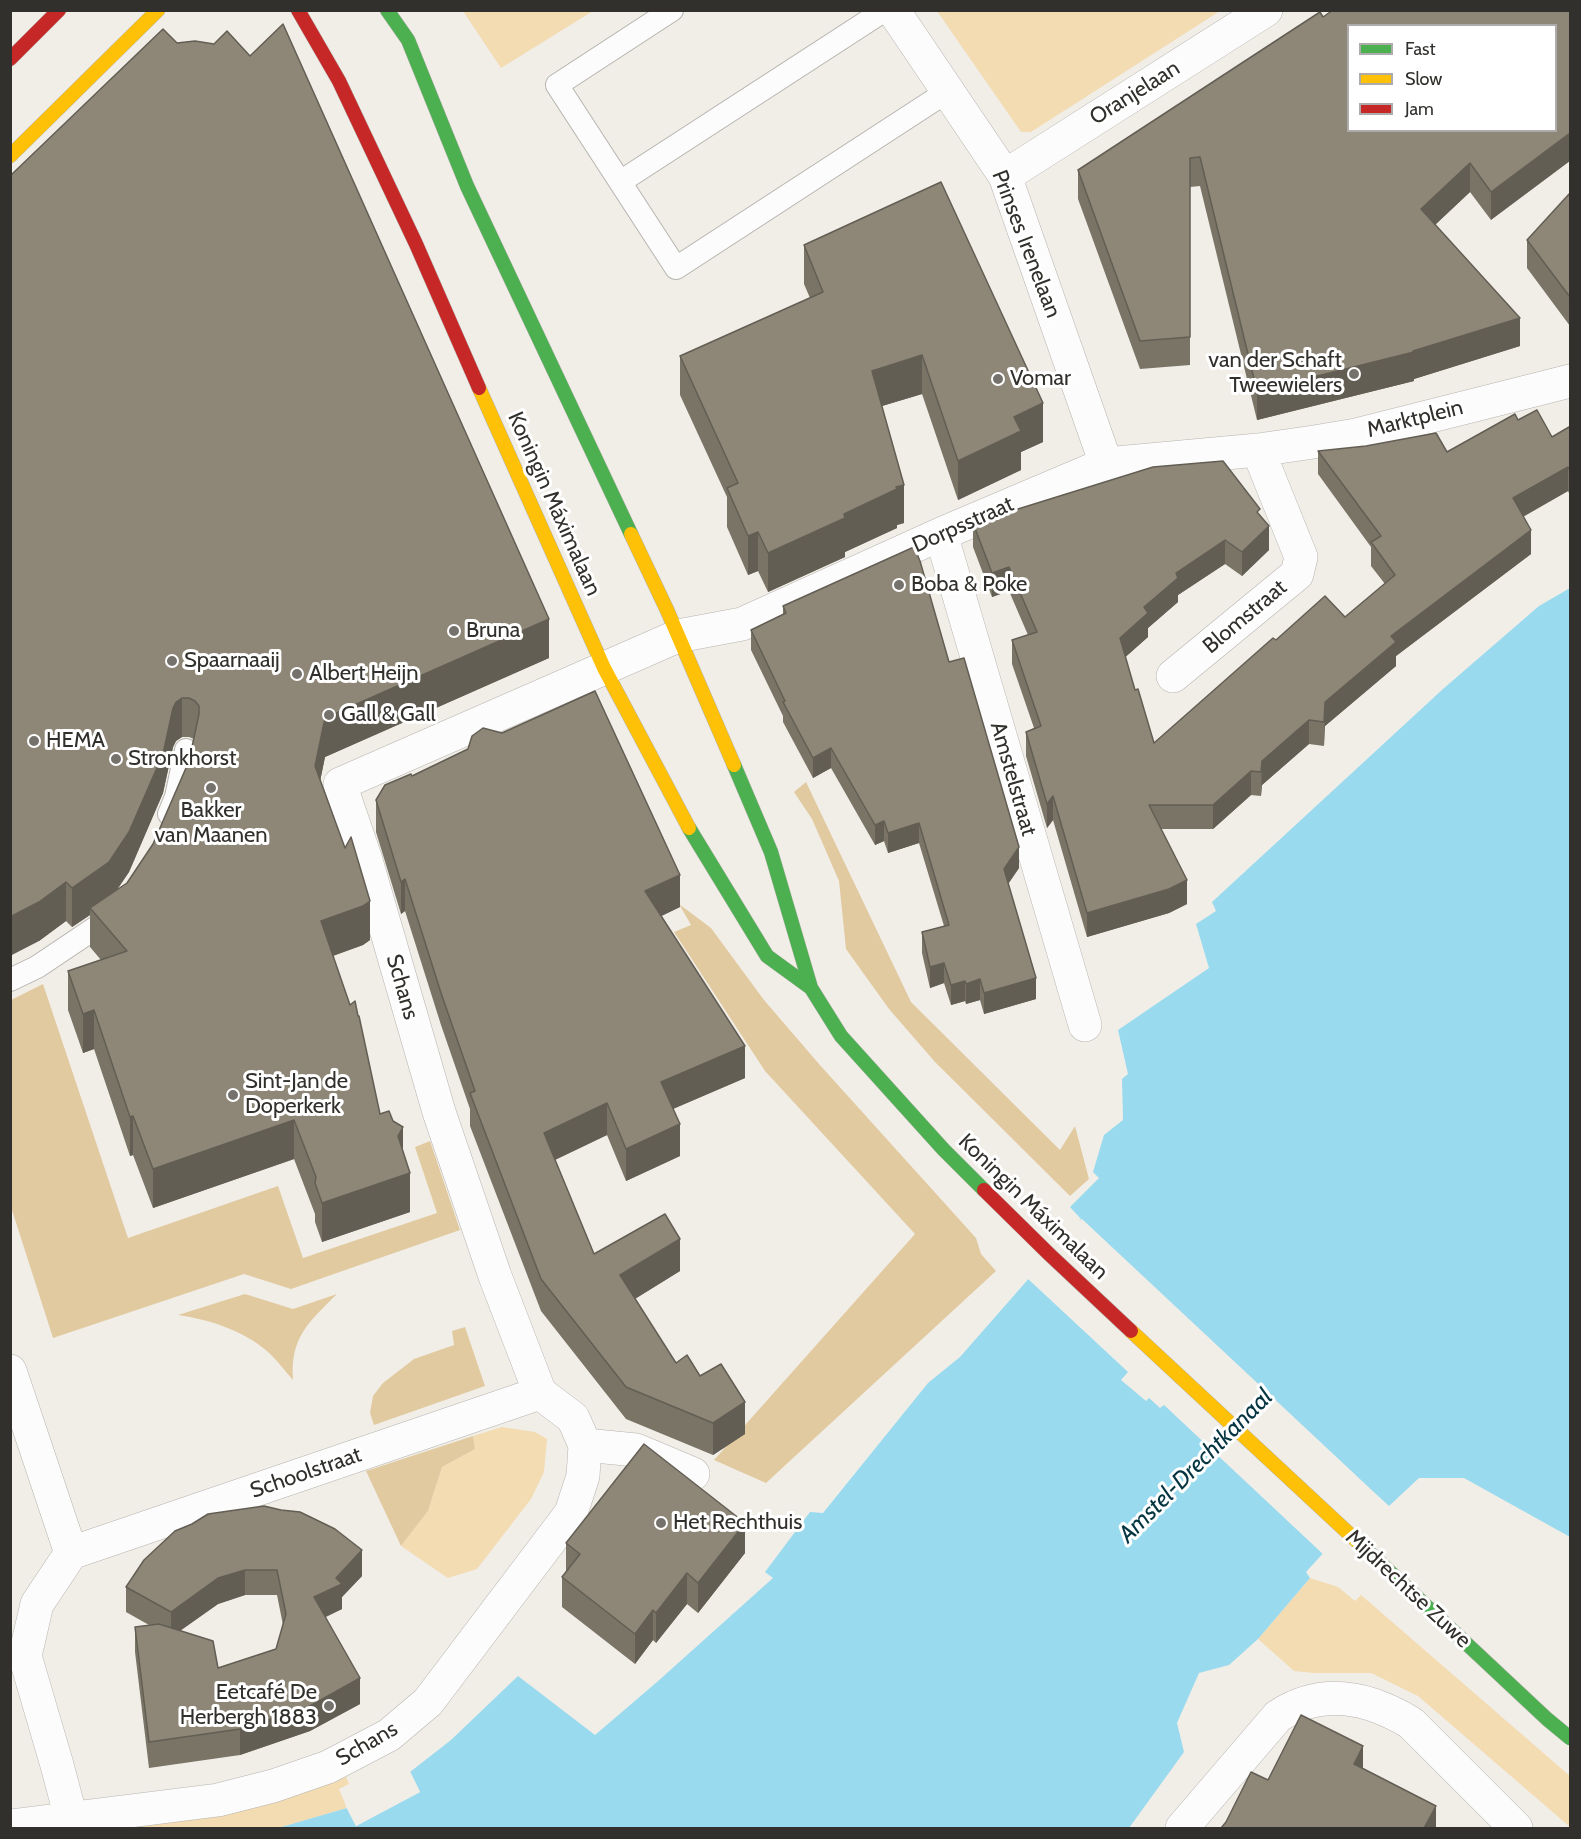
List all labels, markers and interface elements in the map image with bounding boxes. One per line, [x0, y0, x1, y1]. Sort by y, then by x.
legend [1347, 24, 1557, 132]
text: Fast [1405, 38, 1436, 60]
street label: Oranjelaan [1085, 55, 1185, 131]
text: Slow [1405, 68, 1442, 90]
text: Jam [1405, 98, 1434, 120]
street label: Prinses Irenelaan [986, 166, 1066, 322]
place label: van der Schaft Tweewielers [1208, 348, 1342, 400]
place label: Vomar [1010, 366, 1071, 392]
marker: van der Schaft Tweewielers [1347, 367, 1361, 381]
marker: Vomar [991, 372, 1005, 386]
street label: Marktplein [1364, 394, 1466, 444]
street label: Koningin Máximalaan [502, 408, 606, 600]
street label: Dorpsstraat [908, 491, 1018, 559]
place label: Boba & Poke [911, 572, 1027, 598]
street label: Blomstraat [1198, 574, 1292, 660]
marker: Boba & Poke [892, 578, 906, 592]
place label: Bruna [466, 618, 520, 644]
marker: Bruna [447, 624, 461, 638]
place label: Spaarnaaij [184, 648, 280, 674]
marker: Spaarnaaij [165, 654, 179, 668]
place label: Albert Heijn [309, 661, 418, 687]
marker: Albert Heijn [290, 667, 304, 681]
place label: Gall & Gall [341, 702, 436, 728]
marker: Gall & Gall [322, 708, 336, 722]
street label: Amstelstraat [984, 719, 1042, 839]
place label: HEMA [46, 728, 105, 754]
marker: HEMA [27, 734, 41, 748]
place label: Stronkhorst [128, 746, 236, 772]
marker: Stronkhorst [109, 752, 123, 766]
marker: Bakker van Maanen [204, 781, 218, 795]
place label: Bakker van Maanen [154, 798, 268, 849]
street label: Schans [380, 951, 424, 1023]
place label: Sint-Jan de Doperkerk [245, 1069, 348, 1120]
marker: Sint-Jan de Doperkerk [226, 1088, 240, 1102]
street label: Koningin Máximalaan [953, 1129, 1113, 1285]
water label: Amstel-Drechtkanaal [1113, 1383, 1279, 1549]
street label: Schoolstraat [247, 1442, 365, 1504]
place label: Het Rechthuis [673, 1510, 802, 1536]
marker: Het Rechthuis [654, 1516, 668, 1530]
street label: Mijdrechtse Zuwe [1340, 1524, 1476, 1654]
place label: Eetcafé De Herbergh 1883 [180, 1680, 317, 1732]
marker: Eetcafé De Herbergh 1883 [322, 1699, 336, 1713]
street label: Schans [332, 1716, 402, 1772]

